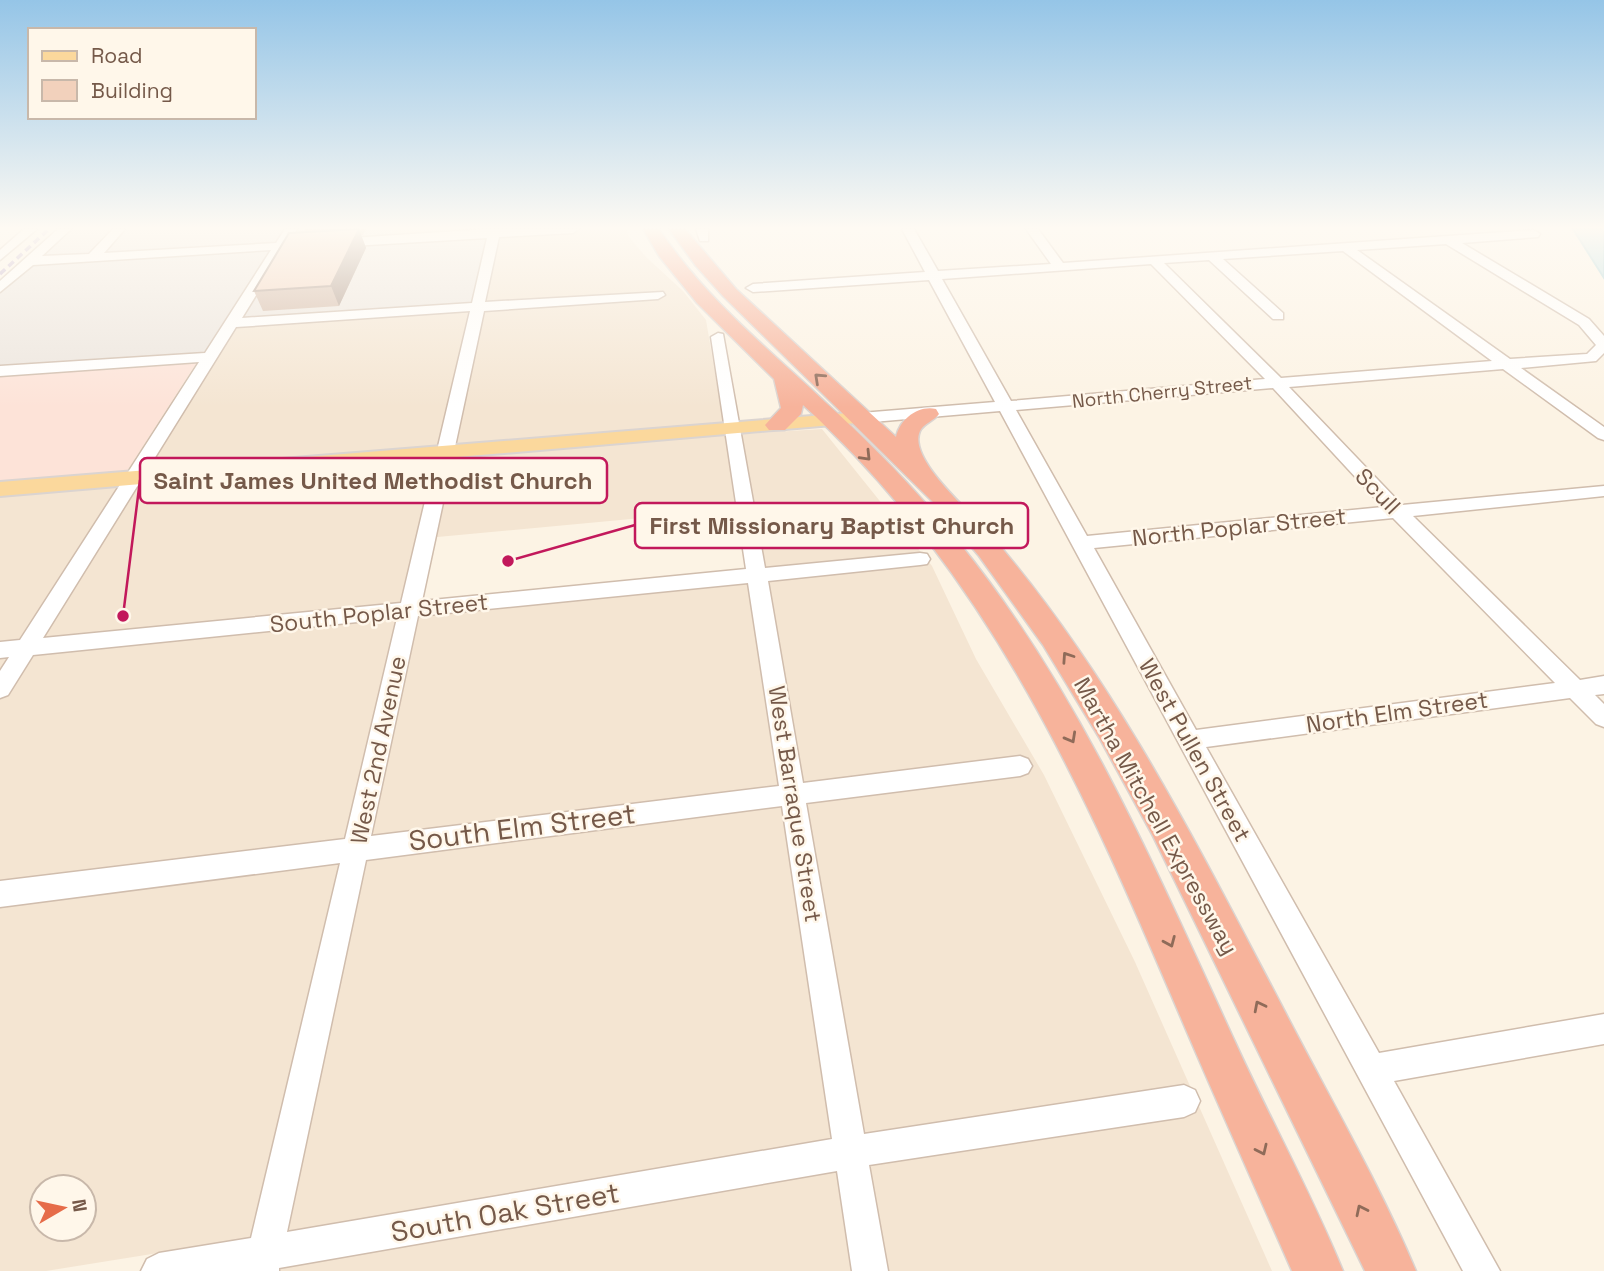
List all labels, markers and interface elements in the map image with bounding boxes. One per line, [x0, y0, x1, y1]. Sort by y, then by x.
legend [28, 28, 256, 119]
text: Road [91, 42, 143, 69]
text: Building [91, 77, 173, 104]
street label: North Cherry Street [1071, 370, 1253, 414]
one-way arrow [814, 373, 827, 386]
one-way arrow [857, 448, 870, 461]
callout: Saint James United Methodist Church [140, 458, 607, 503]
street label: Scull [1349, 461, 1407, 521]
text: Saint James United Methodist Church [154, 465, 592, 496]
street label: North Poplar Street [1131, 501, 1347, 553]
callout: First Missionary Baptist Church [635, 503, 1028, 548]
text: First Missionary Baptist Church [650, 510, 1014, 541]
street label: South Poplar Street [268, 587, 490, 639]
one-way arrow [1062, 652, 1075, 665]
street label: West 2nd Avenue [343, 653, 413, 847]
street label: West Pullen Street [1132, 653, 1258, 847]
street label: Martha Mitchell Expressway [1067, 672, 1245, 960]
street label: West Barraque Street [762, 684, 828, 924]
street label: North Elm Street [1304, 684, 1490, 740]
one-way arrow [1063, 730, 1076, 743]
street label: South Elm Street [407, 795, 637, 859]
one-way arrow [1162, 935, 1176, 948]
one-way arrow [1254, 1001, 1268, 1013]
one-way arrow [1254, 1143, 1268, 1156]
north arrow [28, 1173, 98, 1243]
street label: South Oak Street [388, 1174, 622, 1250]
text: N [66, 1197, 93, 1214]
one-way arrow [1356, 1205, 1370, 1217]

